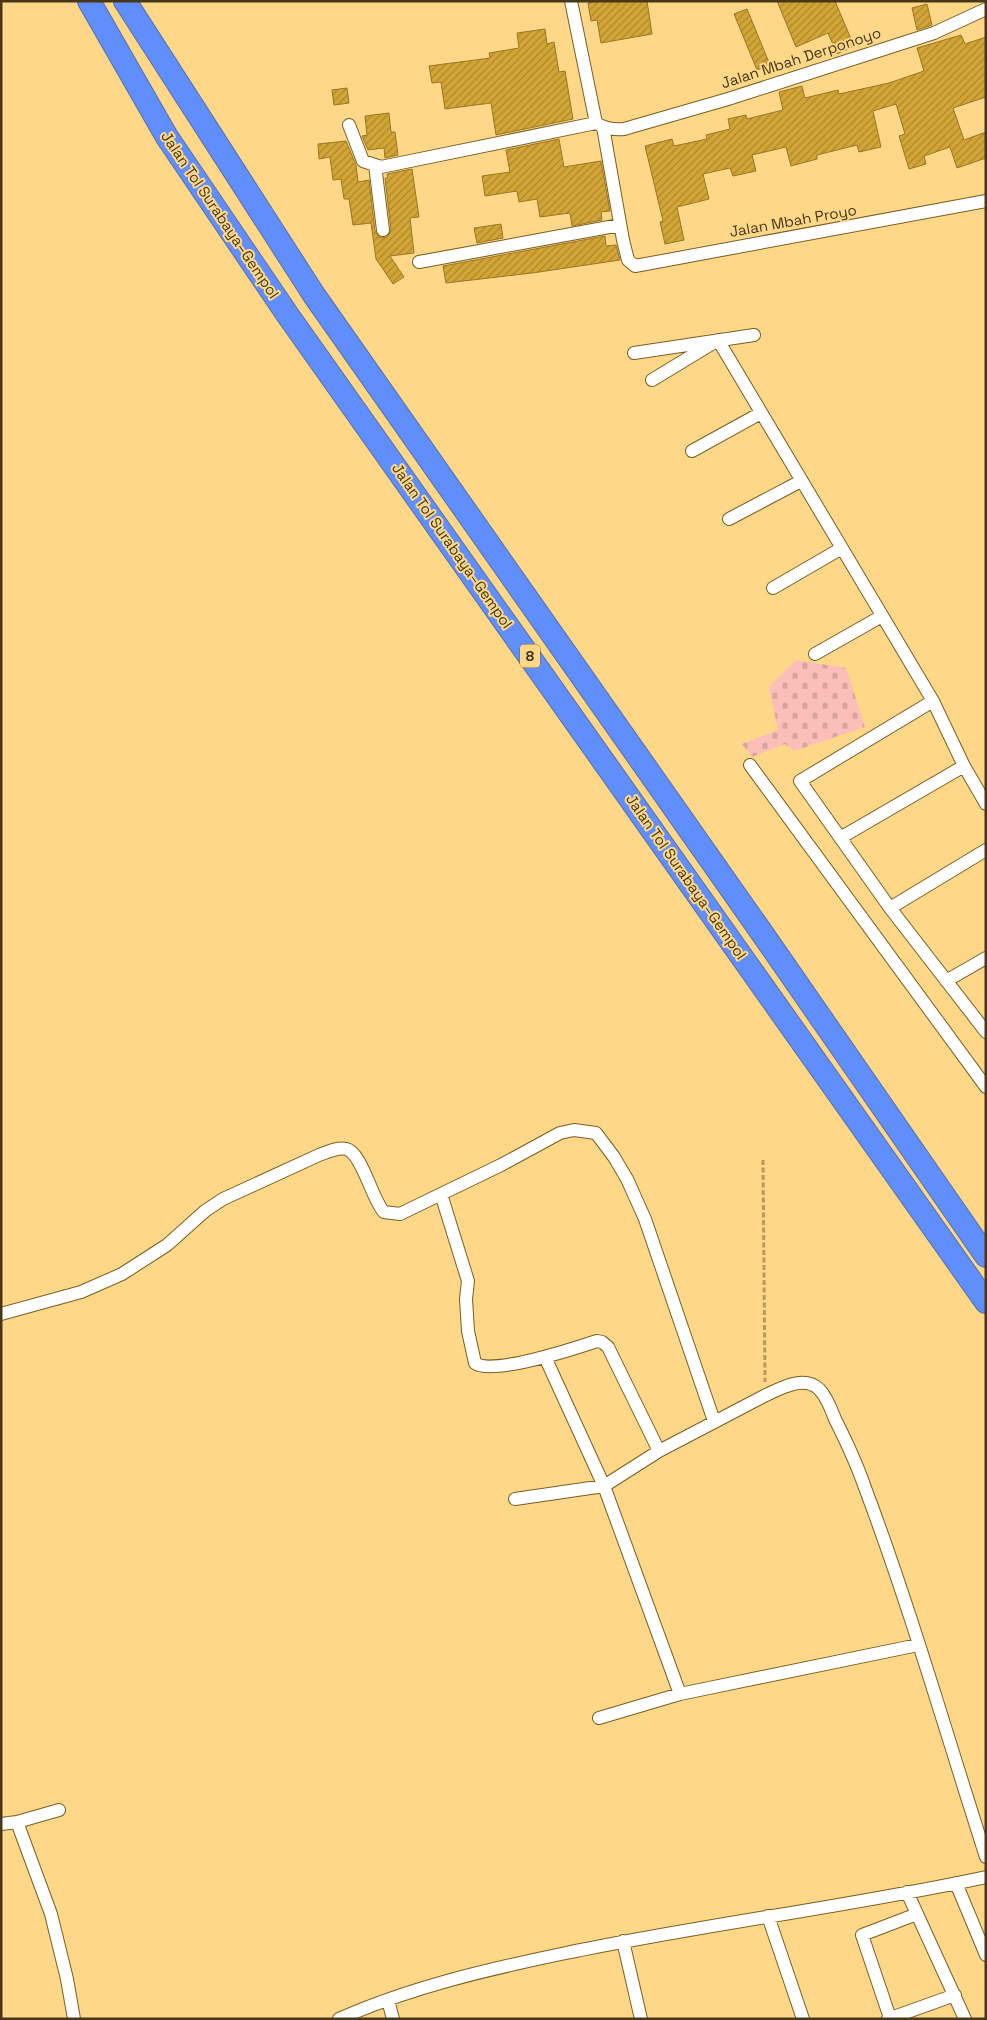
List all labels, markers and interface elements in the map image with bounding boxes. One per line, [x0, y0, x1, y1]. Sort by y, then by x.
street label: Jalan Mbah Derponoyo [718, 23, 883, 92]
street label: Jalan Tol Surabaya–Gempol [157, 127, 284, 302]
street label: Jalan Mbah Proyo [728, 200, 858, 241]
street label: Jalan Tol Surabaya–Gempol [388, 459, 517, 632]
road number: 8 [520, 644, 540, 668]
street label: Jalan Tol Surabaya–Gempol [622, 790, 751, 963]

